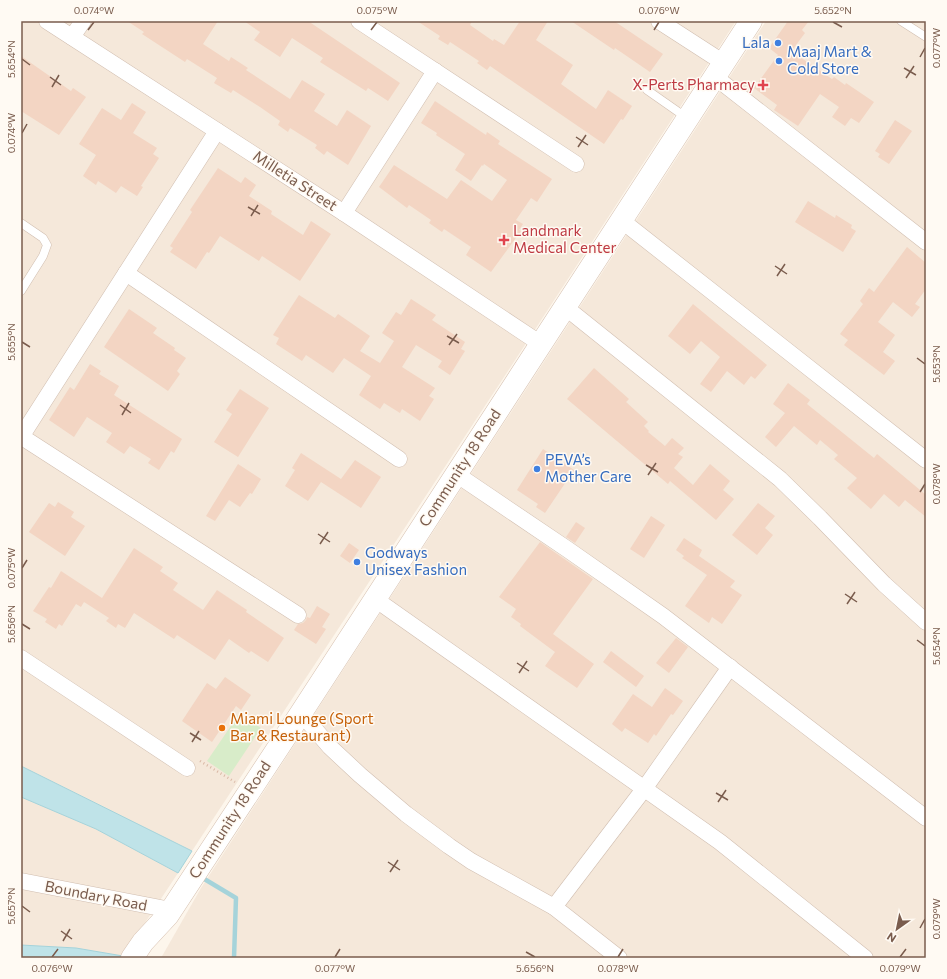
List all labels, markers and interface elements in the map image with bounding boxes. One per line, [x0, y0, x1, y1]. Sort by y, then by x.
text: 0.074°W [74, 4, 114, 16]
text: 0.075°W [357, 4, 397, 16]
text: 0.076°W [638, 4, 680, 16]
text: 5.652°N [814, 4, 852, 16]
text: 0.077°W [930, 28, 942, 68]
place label: Lala [742, 33, 770, 51]
marker: Lala [773, 38, 783, 48]
text: 5.654°N [5, 40, 17, 78]
place label: Maaj Mart & Cold Store [787, 42, 872, 77]
marker: Maaj Mart & Cold Store [774, 56, 784, 66]
place label: X-Perts Pharmacy [632, 75, 755, 93]
marker: X-Perts Pharmacy [758, 80, 768, 90]
text: 0.074°W [5, 113, 17, 153]
street label: Milletia Street [250, 146, 341, 214]
place label: Landmark Medical Center [513, 221, 616, 256]
marker: Landmark Medical Center [498, 234, 510, 246]
text: 5.655°N [5, 323, 17, 361]
text: 5.653°N [930, 345, 942, 383]
street label: Community 18 Road [414, 405, 504, 530]
place label: PEVA’s Mother Care [545, 450, 632, 485]
text: 0.078°W [930, 463, 942, 505]
marker: PEVA’s Mother Care [532, 464, 542, 474]
place label: Godways Unisex Fashion [365, 543, 467, 578]
text: 0.075°W [5, 548, 17, 588]
marker: Godways Unisex Fashion [352, 557, 362, 567]
text: 5.656°N [5, 605, 17, 643]
text: 5.654°N [930, 627, 942, 665]
place label: Miami Lounge (Sport Bar & Restaurant) [230, 709, 374, 744]
marker: Miami Lounge (Sport Bar & Restaurant) [217, 723, 227, 733]
street label: Community 18 Road [184, 757, 274, 882]
street label: Boundary Road [44, 876, 149, 914]
text: 5.657°N [5, 887, 17, 925]
text: 0.079°W [930, 898, 942, 940]
north arrow [877, 909, 917, 949]
text: N [884, 930, 898, 946]
text: 0.076°W [31, 962, 73, 974]
text: 0.077°W [315, 962, 355, 974]
text: 5.656°N [516, 962, 554, 974]
text: 0.078°W [597, 962, 639, 974]
text: 0.079°W [879, 962, 921, 974]

